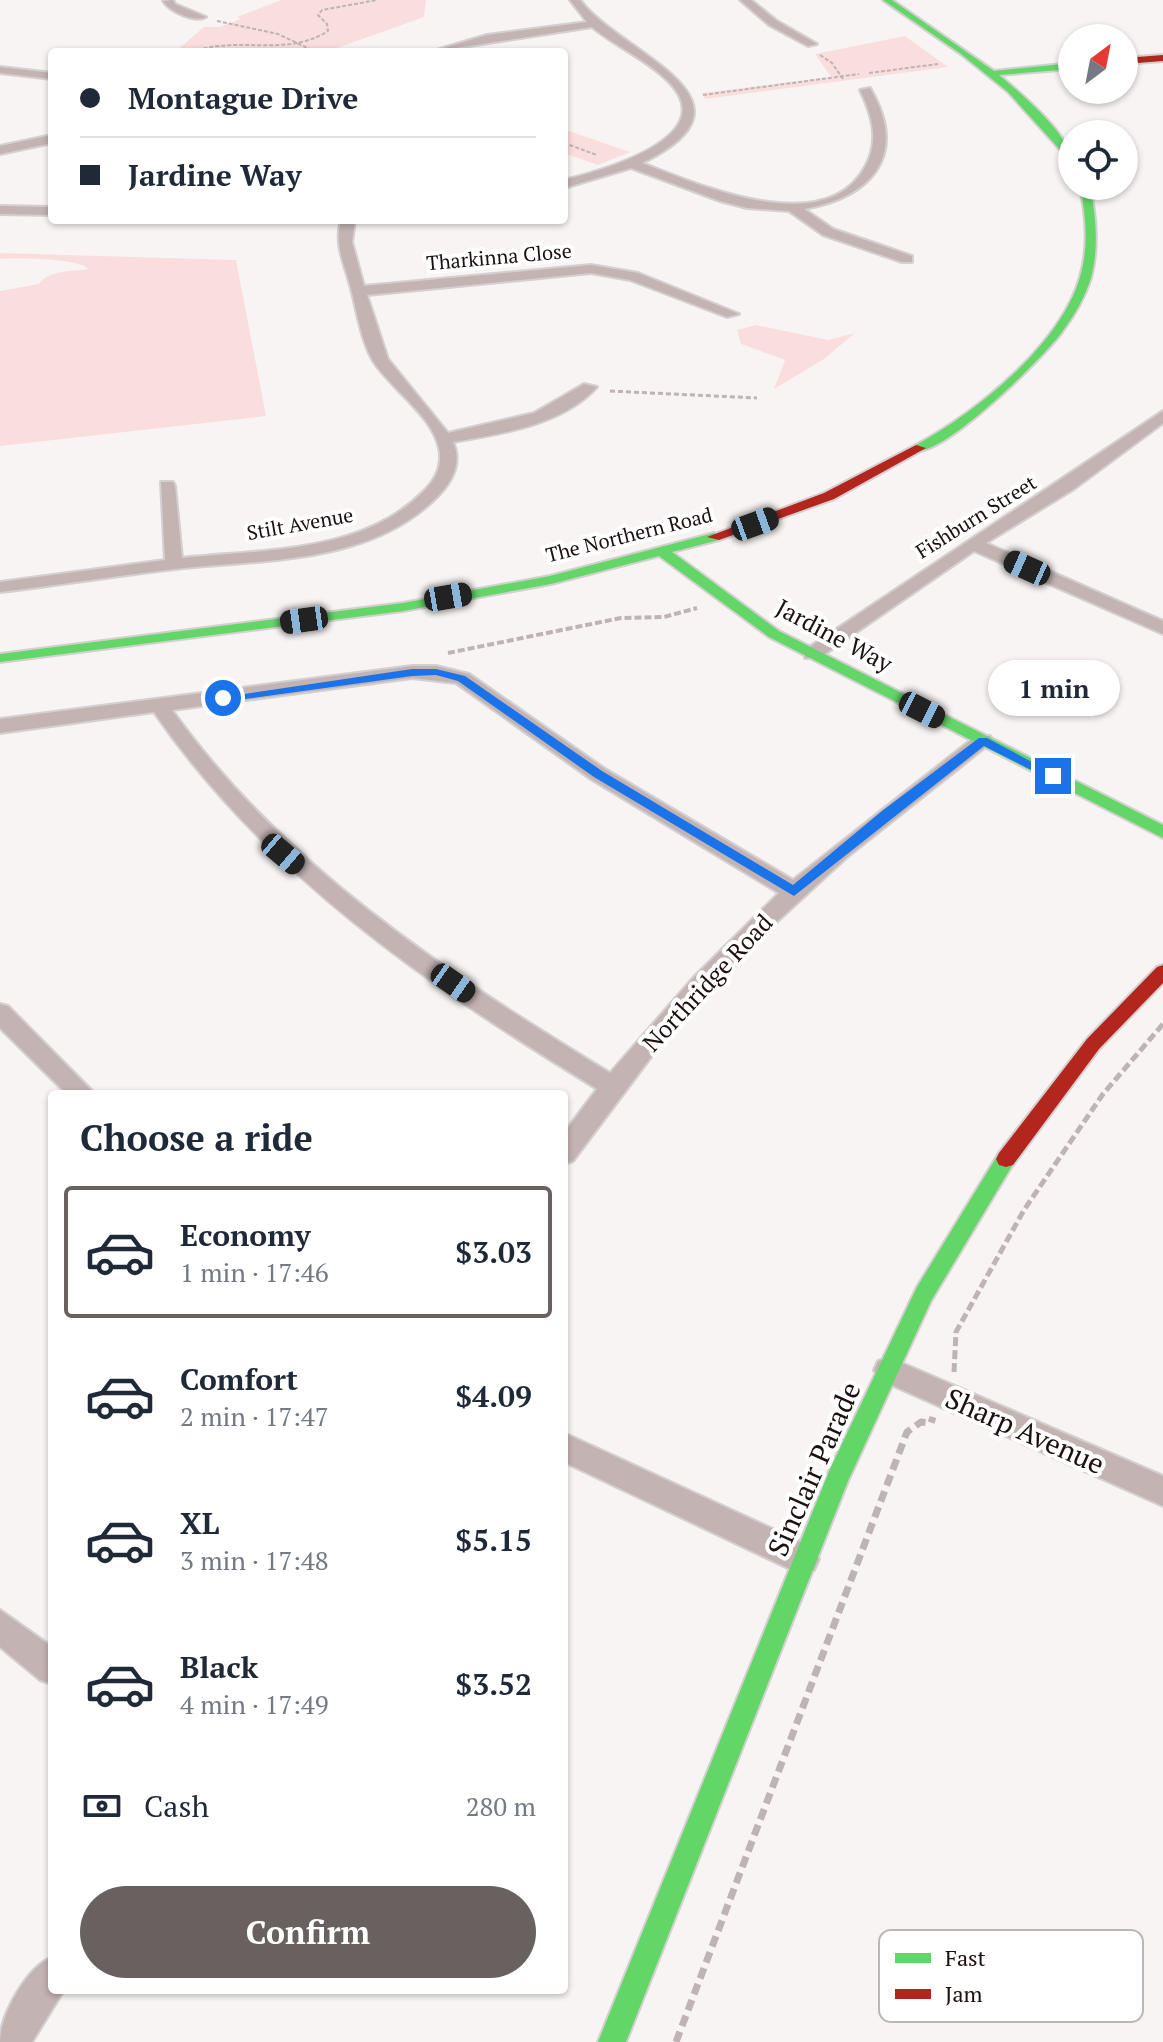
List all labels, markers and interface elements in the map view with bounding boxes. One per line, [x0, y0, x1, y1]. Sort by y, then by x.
north arrow [1058, 24, 1138, 104]
map controls [1058, 24, 1138, 200]
text: Montague Drive [128, 78, 358, 118]
button: locate [1058, 120, 1138, 200]
text: Jardine Way [128, 155, 302, 195]
street label: Tharkinna Close [425, 237, 573, 276]
street label: Fishburn Street [910, 468, 1042, 564]
street label: Stilt Avenue [245, 501, 355, 546]
street label: The Northern Road [543, 501, 715, 568]
car [728, 505, 782, 543]
car [1000, 547, 1054, 589]
car [422, 581, 474, 613]
street label: Jardine Way [771, 591, 899, 680]
car [279, 605, 329, 635]
callout: 1 min [987, 660, 1119, 716]
text: 1 min [1018, 671, 1090, 705]
route start [205, 680, 241, 716]
car [895, 688, 949, 732]
route end [1035, 758, 1071, 794]
car [257, 829, 309, 879]
street label: Northridge Road [635, 907, 779, 1058]
car [426, 959, 480, 1007]
text: Choose a ride [80, 1114, 313, 1161]
text: Economy [180, 1215, 311, 1255]
icon: car [84, 1216, 156, 1288]
text: $3.03 [455, 1232, 532, 1272]
text: 1 min · 17:46 [180, 1255, 329, 1289]
text: Comfort [180, 1359, 298, 1399]
icon: car [84, 1360, 156, 1432]
text: $4.09 [455, 1376, 532, 1416]
street label: Sinclair Parade [759, 1376, 868, 1562]
street label: Sharp Avenue [940, 1379, 1110, 1482]
text: 2 min · 17:47 [180, 1399, 329, 1433]
text: XL [180, 1503, 219, 1543]
icon: car [84, 1504, 156, 1576]
text: $5.15 [455, 1520, 532, 1560]
text: 3 min · 17:48 [180, 1543, 329, 1577]
text: Black [180, 1647, 258, 1687]
icon: car [84, 1648, 156, 1720]
text: $3.52 [455, 1664, 532, 1704]
text: 4 min · 17:49 [180, 1687, 329, 1721]
icon: cash [80, 1784, 124, 1828]
text: Cash [144, 1786, 209, 1826]
text: 280 m [466, 1789, 536, 1823]
button: Confirm [80, 1886, 536, 1978]
legend [879, 1930, 1143, 2022]
text: Fast [945, 1943, 986, 1972]
text: Jam [945, 1979, 983, 2008]

